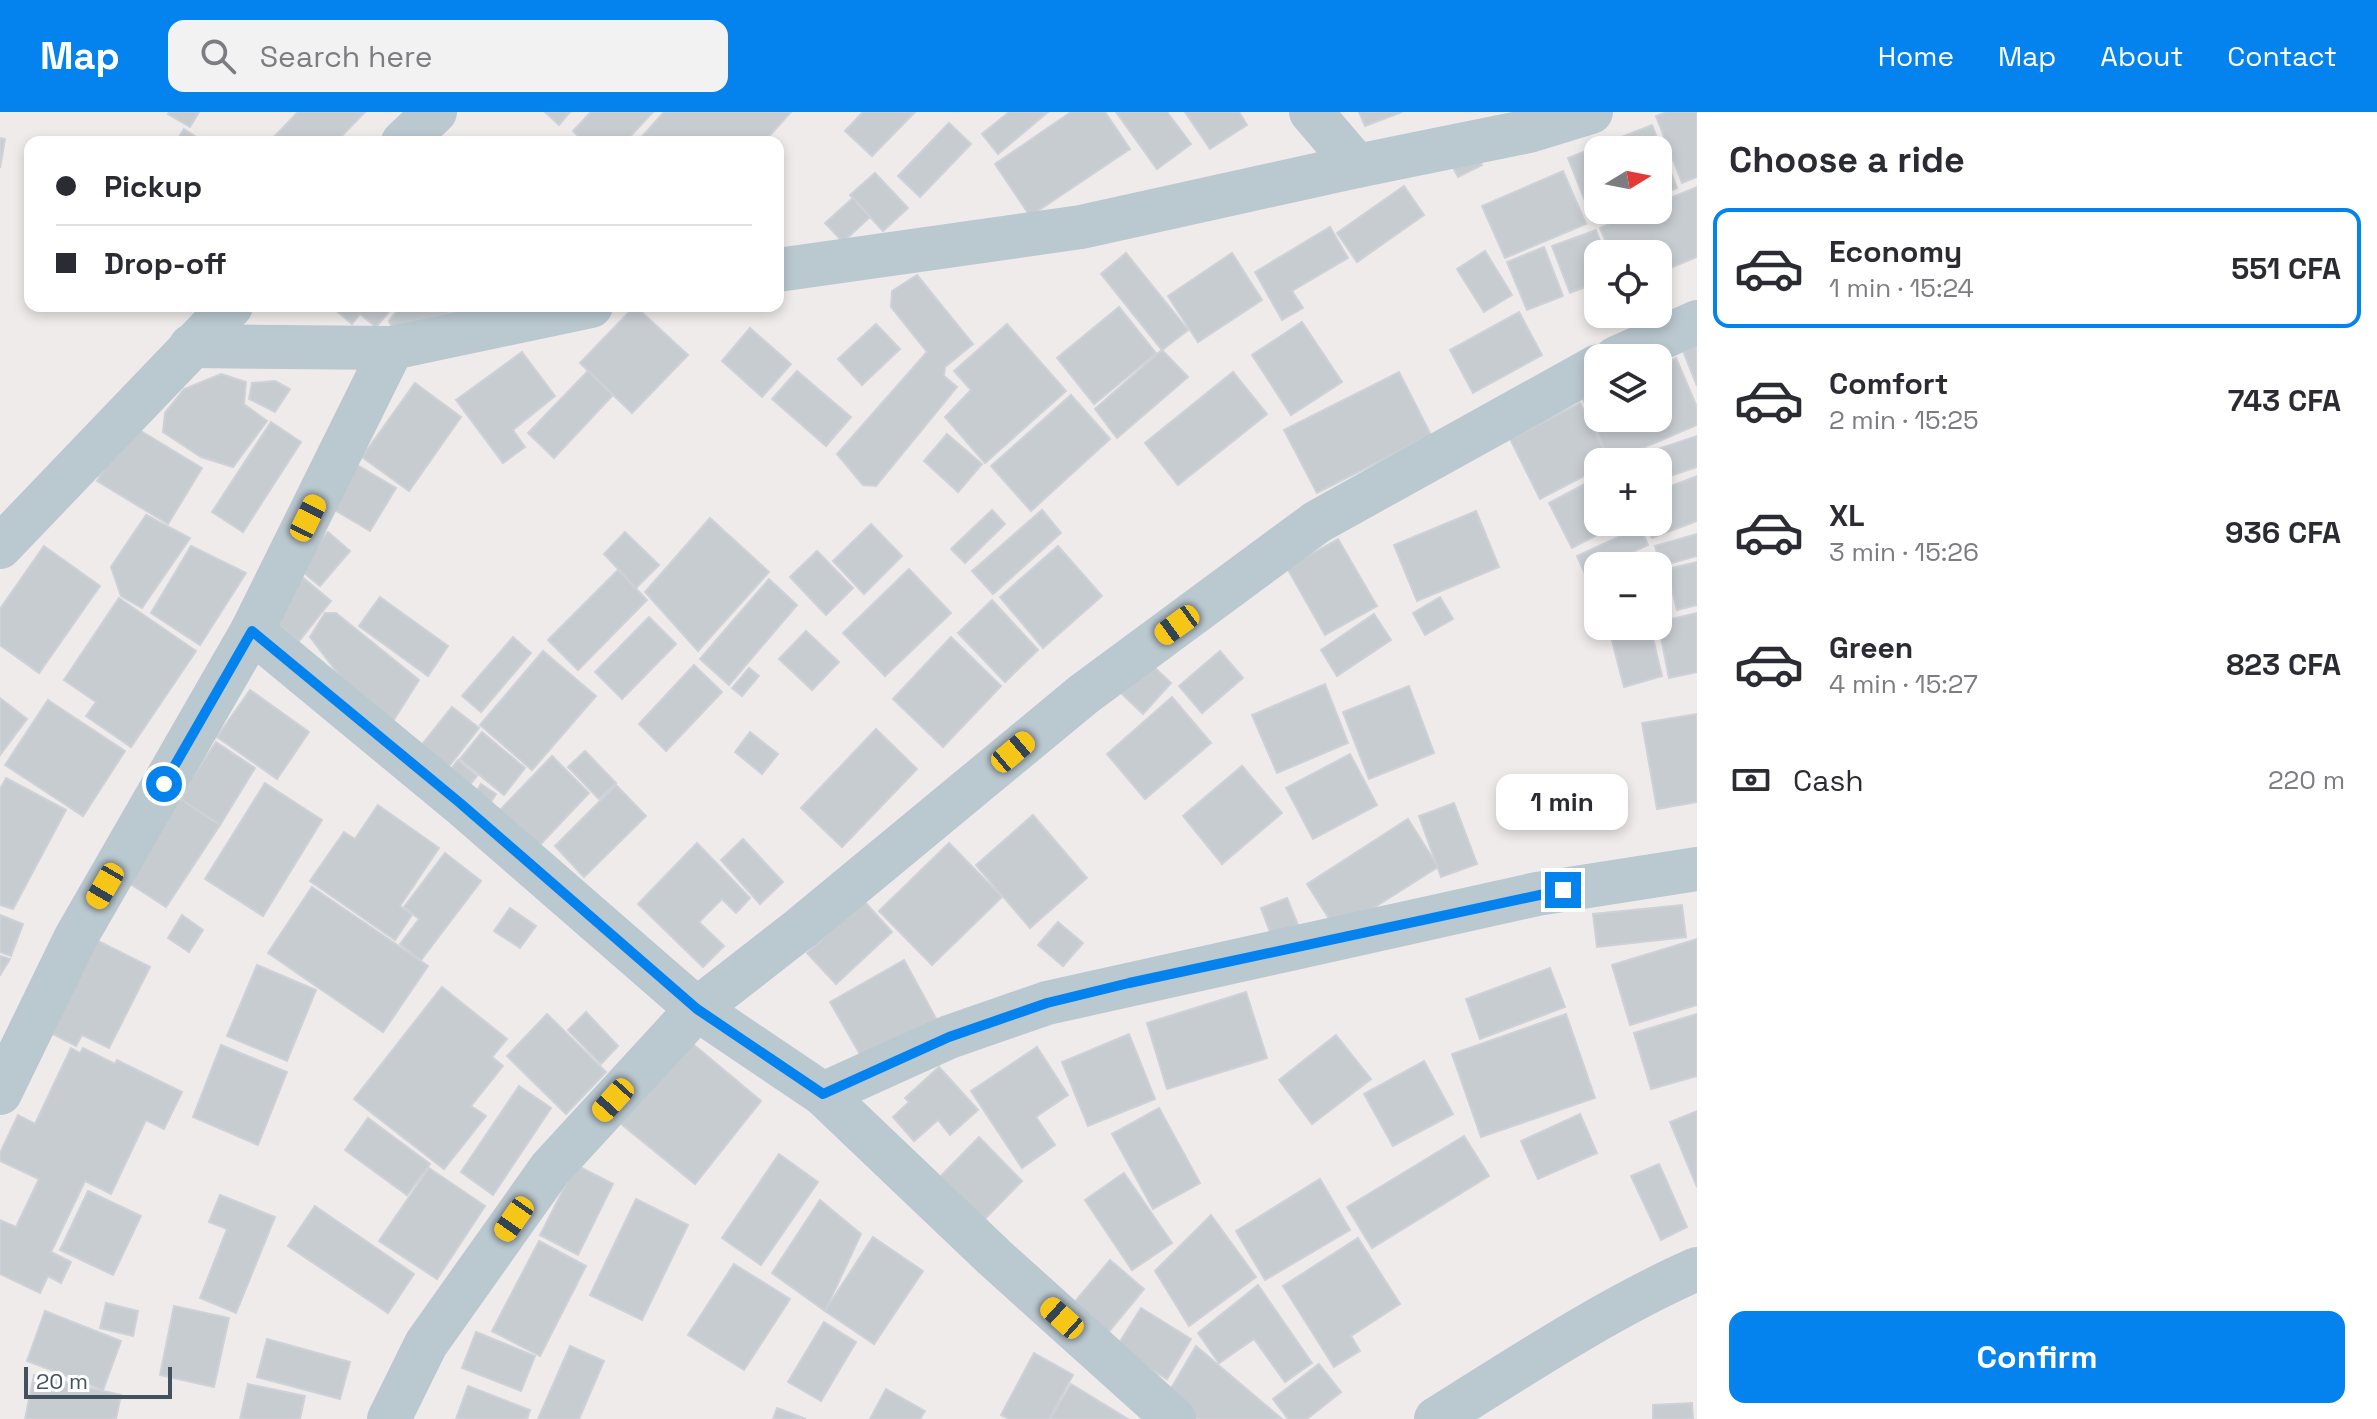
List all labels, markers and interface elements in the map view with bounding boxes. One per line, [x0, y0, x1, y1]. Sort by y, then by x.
search box [168, 20, 728, 92]
text: Map [40, 32, 120, 80]
icon: search [196, 34, 240, 78]
text: Search here [260, 37, 433, 76]
text: Home [1878, 38, 1954, 74]
text: Map [1998, 38, 2056, 74]
text: About [2100, 38, 2183, 74]
text: Contact [2227, 38, 2337, 74]
north arrow [1584, 136, 1672, 224]
map controls [1584, 136, 1672, 640]
text: Choose a ride [1729, 137, 1965, 183]
text: Pickup [104, 167, 202, 206]
icon: car [1733, 232, 1805, 304]
text: Economy [1829, 232, 1962, 271]
button: locate [1584, 240, 1672, 328]
text: Drop-off [104, 244, 227, 283]
text: 551 CFA [2231, 249, 2341, 288]
text: 1 min · 15:24 [1829, 271, 1974, 305]
button: layers [1584, 344, 1672, 432]
icon: car [1733, 364, 1805, 436]
text: Comfort [1829, 364, 1948, 403]
text: 743 CFA [2228, 381, 2341, 420]
text: 2 min · 15:25 [1829, 403, 1979, 437]
button: + [1584, 448, 1672, 536]
car [287, 491, 329, 545]
icon: car [1733, 496, 1805, 568]
text: XL [1829, 496, 1865, 535]
text: 936 CFA [2225, 513, 2341, 552]
text: 3 min · 15:26 [1829, 535, 1979, 569]
button: − [1584, 552, 1672, 640]
car [1151, 601, 1203, 649]
icon: car [1733, 628, 1805, 700]
text: Green [1829, 628, 1913, 667]
text: 823 CFA [2226, 645, 2341, 684]
text: 4 min · 15:27 [1829, 667, 1978, 701]
car [987, 727, 1039, 777]
icon: cash [1729, 758, 1773, 802]
text: Cash [1793, 761, 1864, 800]
text: 220 m [2268, 763, 2345, 797]
route start [146, 766, 182, 802]
callout: 1 min [1497, 774, 1629, 830]
text: 1 min [1530, 785, 1594, 819]
car [83, 859, 127, 913]
route end [1545, 872, 1581, 908]
car [588, 1074, 638, 1126]
car [490, 1192, 538, 1246]
car [1036, 1293, 1088, 1343]
button: Confirm [1729, 1311, 2345, 1403]
scale bar [24, 1363, 172, 1399]
text: 20 m [36, 1367, 88, 1395]

